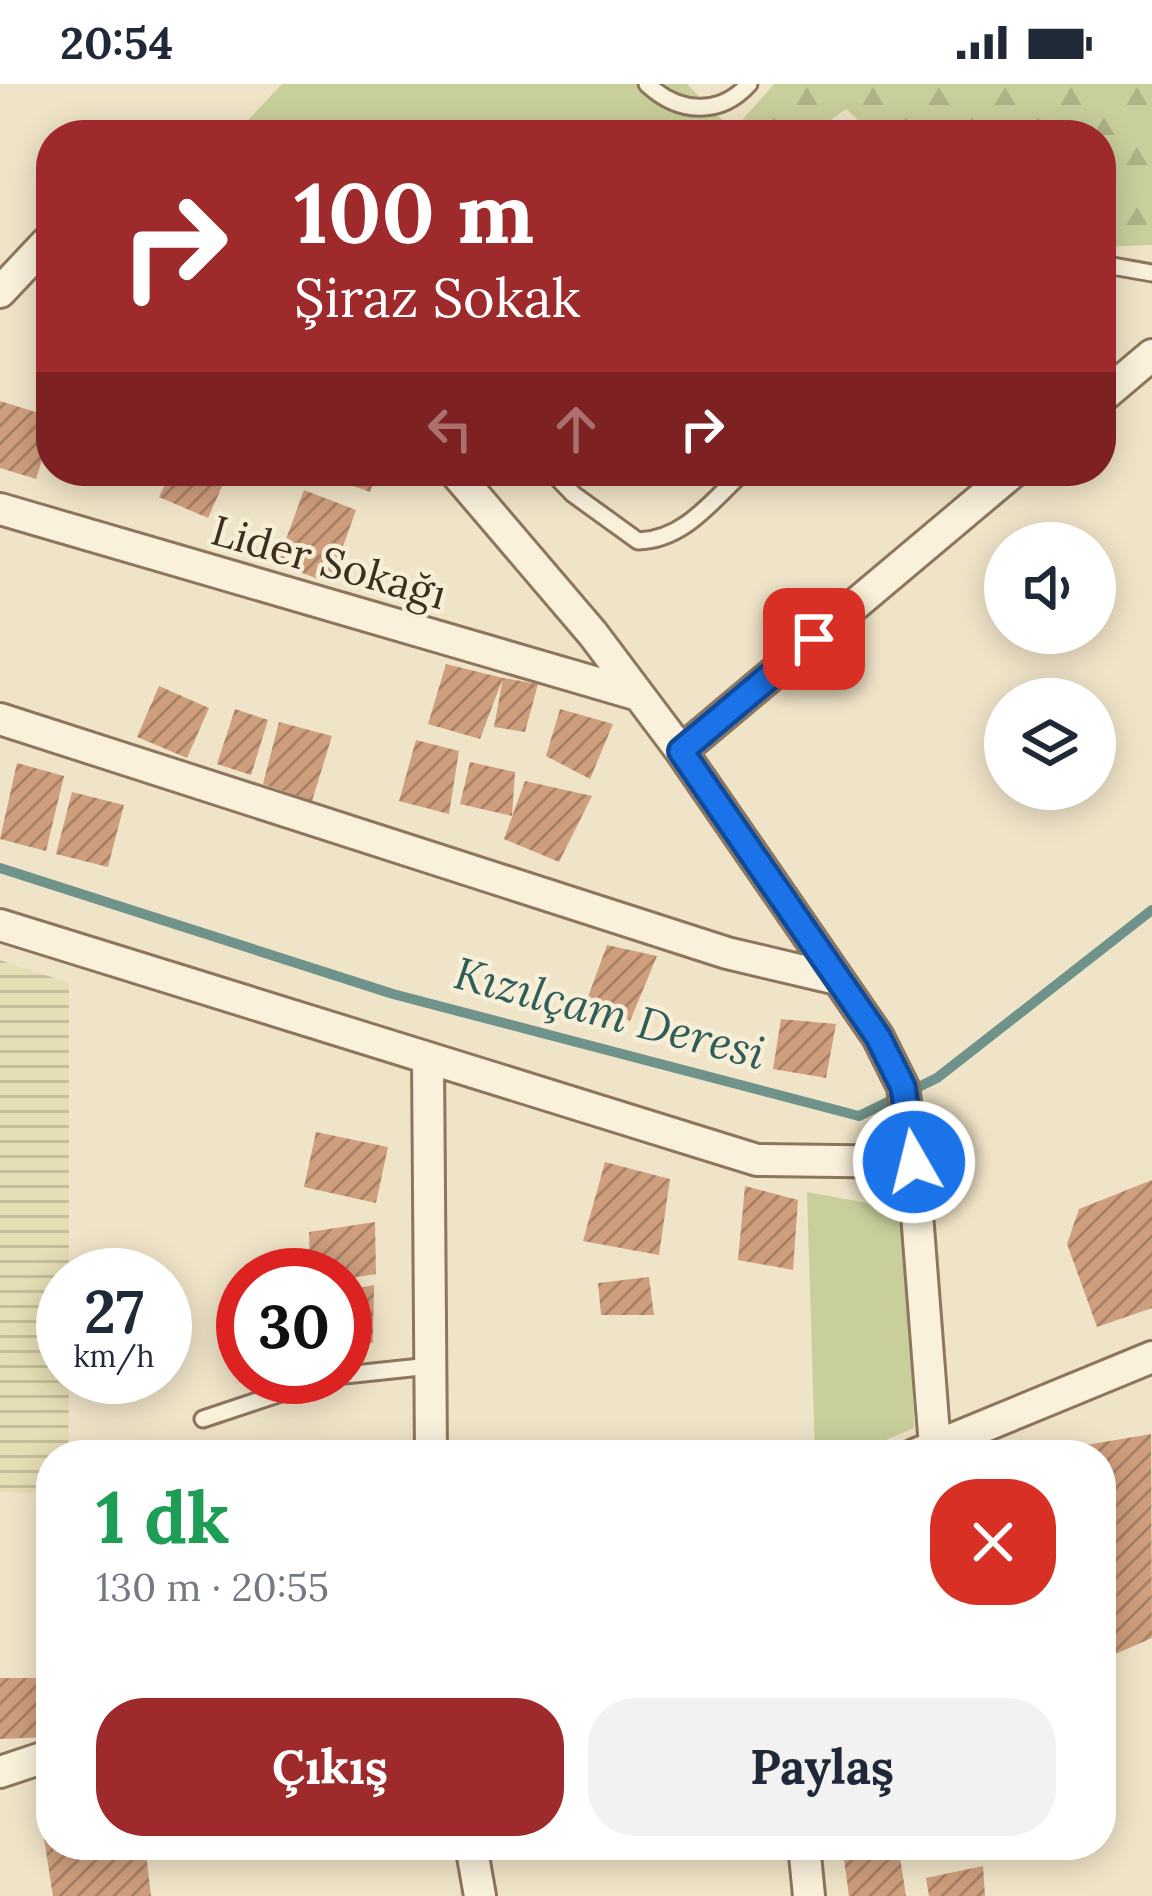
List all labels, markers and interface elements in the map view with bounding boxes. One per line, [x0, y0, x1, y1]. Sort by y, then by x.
text: 20:54 [60, 14, 173, 71]
text: 100 m [294, 158, 534, 266]
icon: right [96, 168, 252, 324]
text: Şiraz Sokak [294, 263, 581, 332]
icon: left [417, 396, 483, 462]
icon: ahead [543, 396, 609, 462]
icon: right [669, 396, 735, 462]
street label: Lider Sokağı [205, 503, 453, 621]
map controls [984, 522, 1116, 810]
button: sound [984, 522, 1116, 654]
pin [763, 588, 865, 690]
icon: arrive [781, 606, 847, 672]
button: layers [984, 678, 1116, 810]
water label: Kızılçam Deresi [449, 944, 772, 1081]
position arrow [851, 1099, 977, 1225]
speed limit sign: 30 [216, 1248, 372, 1404]
text: 27 [84, 1273, 144, 1349]
text: km/h [73, 1337, 155, 1375]
text: 1 dk [96, 1471, 230, 1563]
button: close [930, 1479, 1056, 1605]
text: 130 m · 20:55 [96, 1562, 329, 1612]
button: Çıkış [96, 1698, 564, 1836]
button: Paylaş [588, 1698, 1056, 1836]

